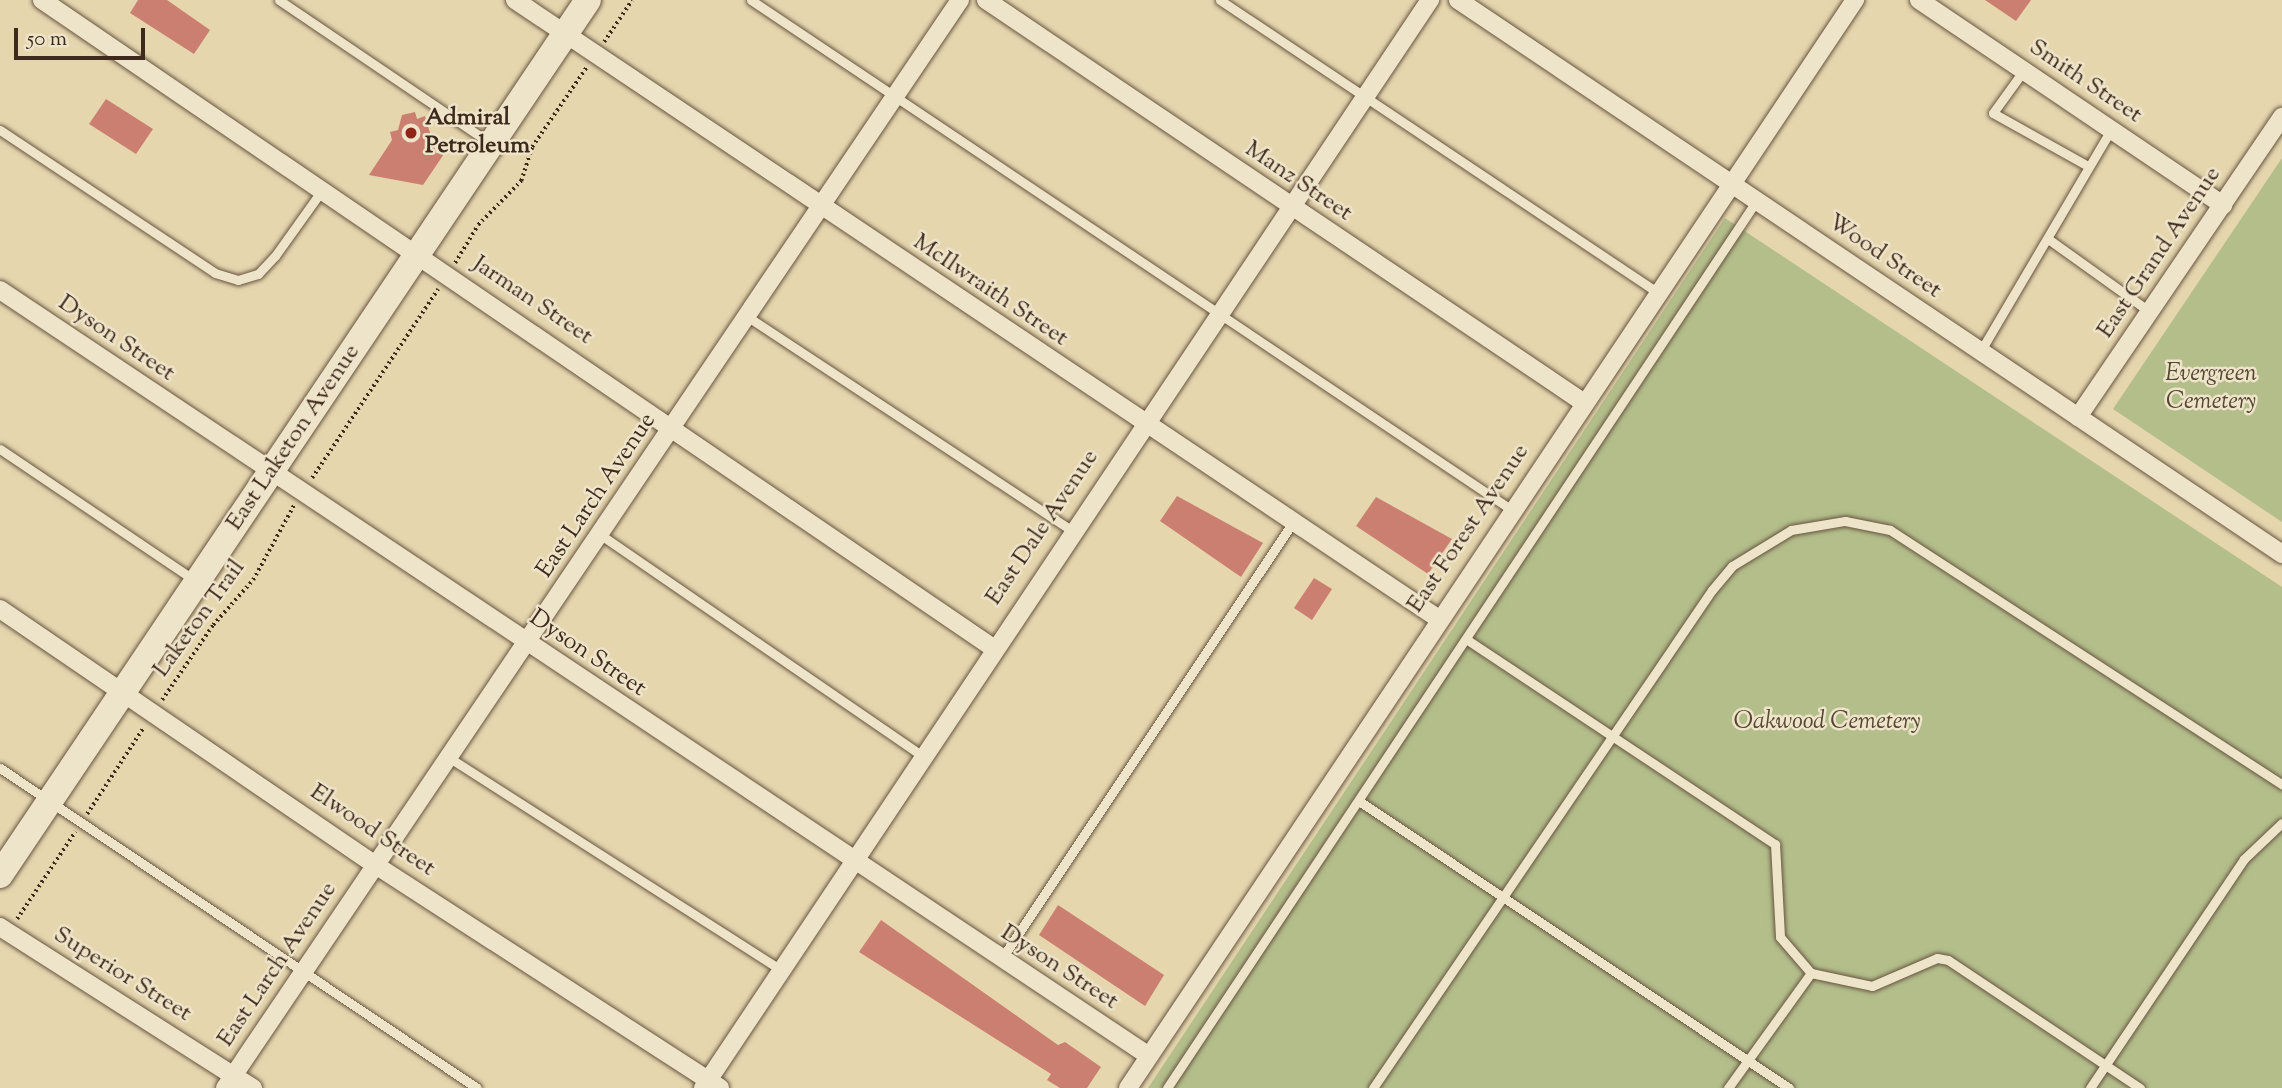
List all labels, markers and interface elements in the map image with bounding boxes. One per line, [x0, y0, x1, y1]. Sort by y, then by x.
scale bar [18, 14, 149, 58]
text: 50 m [27, 25, 67, 55]
street label: Smith Street [2023, 34, 2147, 130]
place label: Admiral Petroleum [425, 105, 530, 161]
marker: Admiral Petroleum [403, 125, 419, 141]
street label: Manz Street [1239, 136, 1357, 228]
street label: East Grand Avenue [2092, 162, 2228, 344]
street label: Wood Street [1822, 208, 1946, 306]
street label: McIlwraith Street [907, 228, 1073, 354]
street label: Jarman Street [466, 250, 598, 352]
street label: Dyson Street [52, 289, 180, 389]
street label: East Laketon Avenue [221, 339, 367, 537]
park label: Evergreen Cemetery [2165, 361, 2257, 417]
street label: East Larch Avenue [531, 408, 663, 584]
street label: East Forest Avenue [1402, 439, 1536, 619]
street label: East Dale Avenue [980, 445, 1106, 611]
street label: Laketon Trail [148, 555, 252, 683]
street label: Dyson Street [523, 604, 651, 704]
park label: Oakwood Cemetery [1733, 709, 1921, 737]
street label: Elwood Street [304, 778, 440, 884]
street label: East Larch Avenue [212, 877, 344, 1053]
street label: Dyson Street [995, 919, 1123, 1017]
street label: Superior Street [48, 921, 196, 1029]

